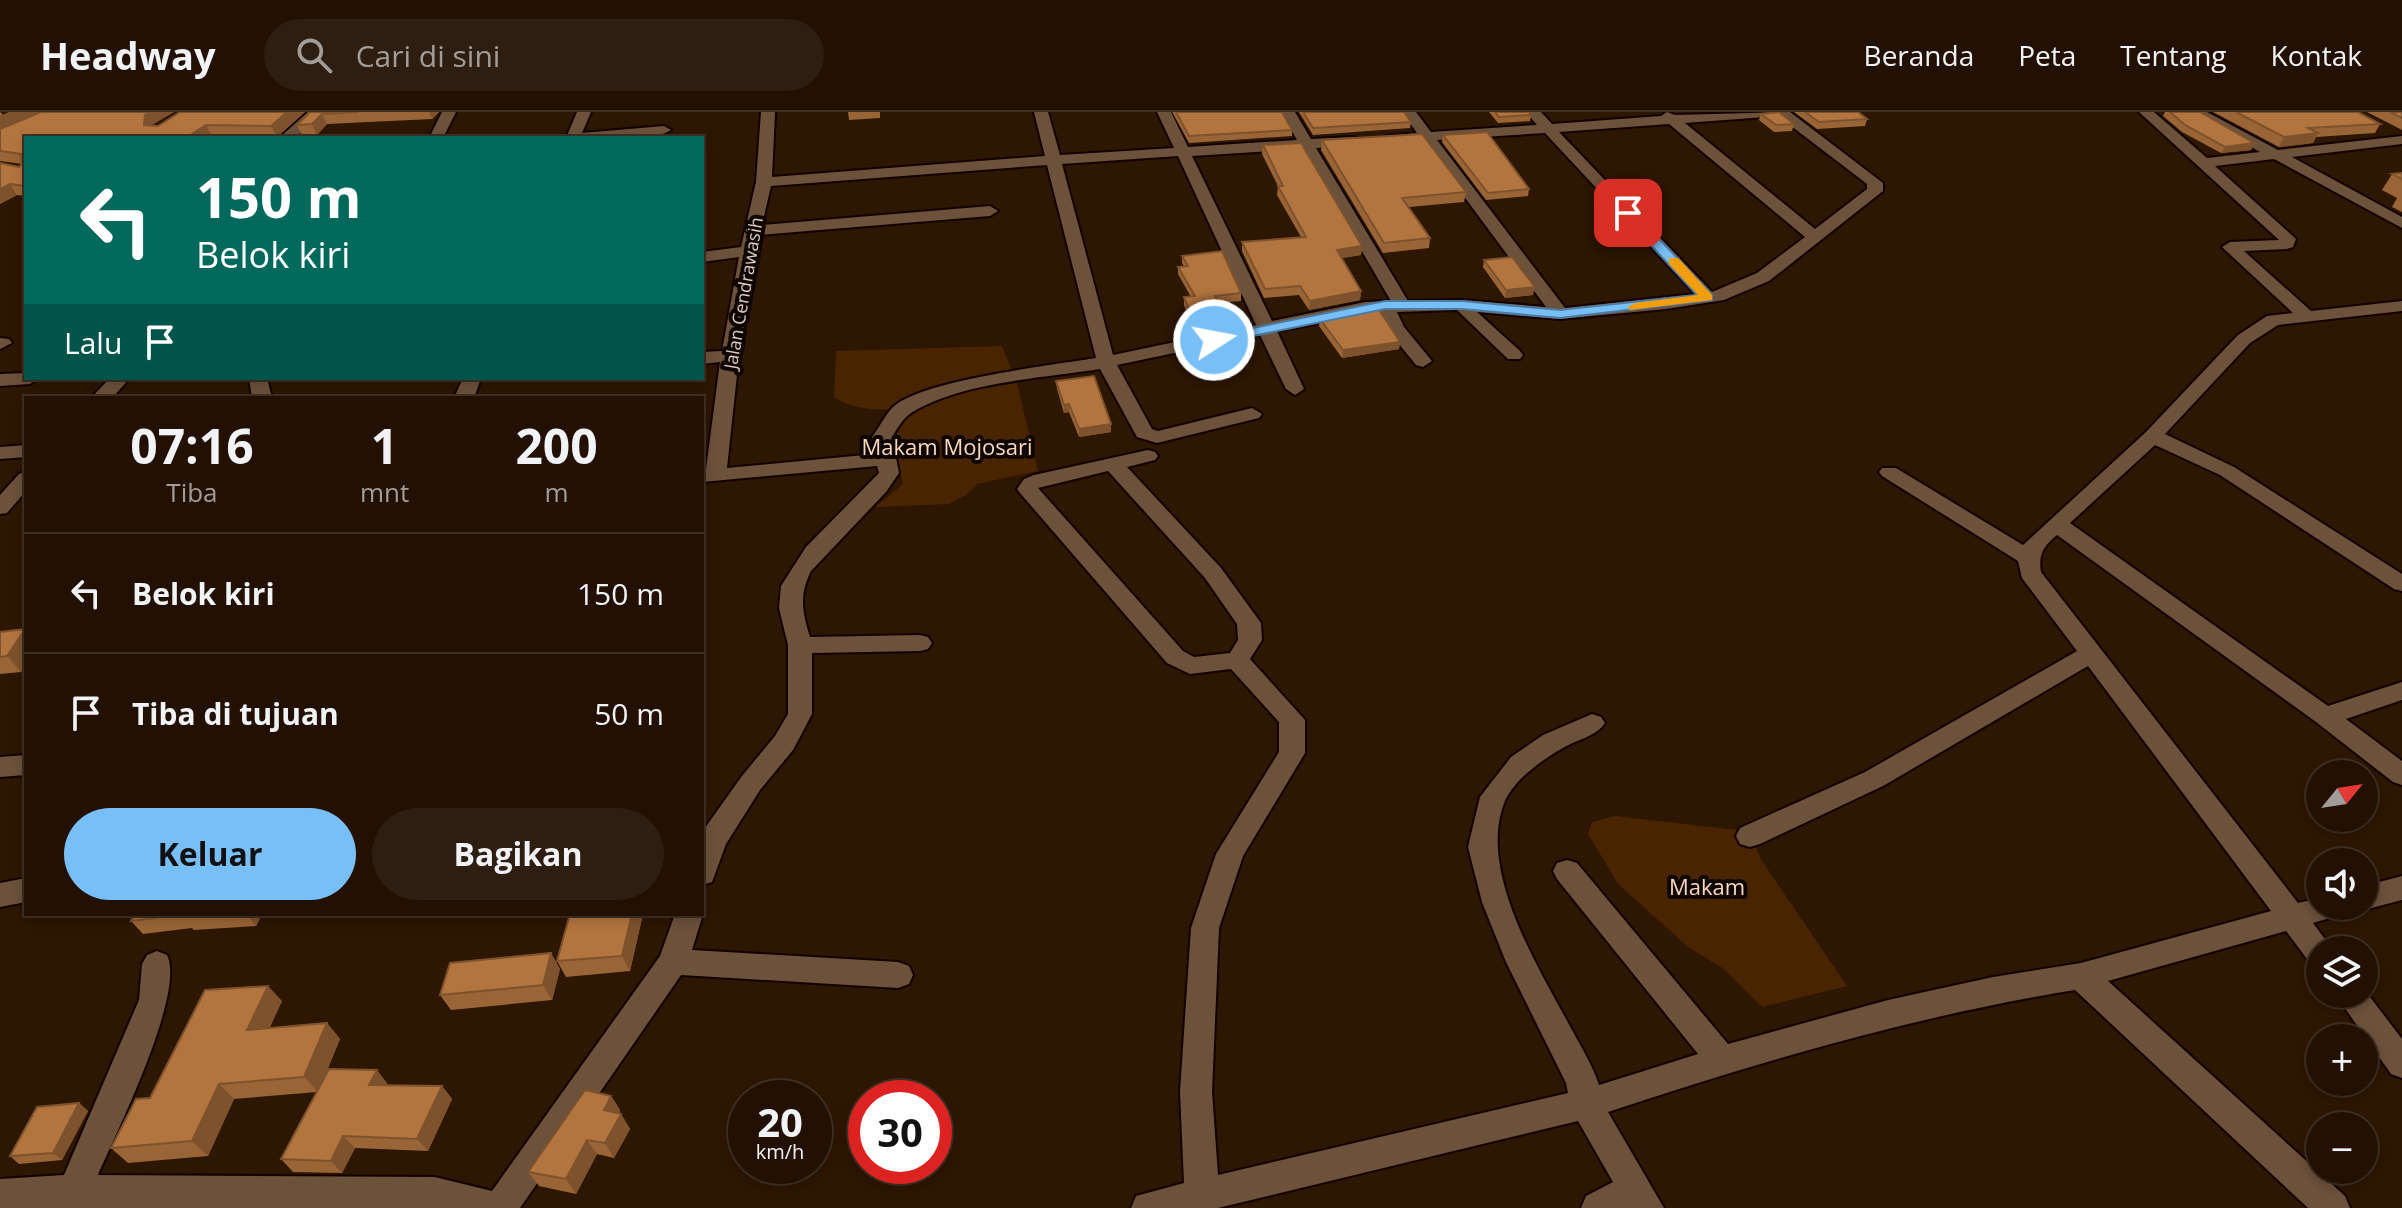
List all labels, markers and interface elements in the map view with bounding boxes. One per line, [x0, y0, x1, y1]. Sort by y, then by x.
search box [264, 19, 824, 91]
text: Headway [40, 29, 216, 81]
icon: search [292, 33, 336, 77]
text: Cari di sini [356, 35, 500, 76]
text: Beranda [1864, 36, 1974, 74]
text: Peta [2018, 36, 2076, 74]
text: Tentang [2120, 36, 2227, 74]
text: Kontak [2271, 36, 2362, 74]
text: 150 m [196, 158, 362, 234]
icon: left [64, 168, 168, 272]
pin [1594, 179, 1662, 247]
icon: arrive [1606, 191, 1650, 235]
street label: Jalan Cendrawasih [717, 215, 768, 373]
text: Belok kiri [196, 230, 350, 279]
position arrow [1172, 298, 1256, 382]
icon: arrive [138, 320, 182, 364]
text: Lalu [64, 322, 122, 363]
text: 07:16 [130, 413, 254, 478]
text: 1 [371, 413, 398, 478]
text: 200 [515, 413, 598, 478]
park label: Makam Mojosari [862, 431, 1032, 461]
text: Tiba [166, 474, 218, 510]
text: mnt [360, 474, 409, 510]
text: m [545, 474, 569, 510]
icon: left [64, 571, 108, 615]
text: Belok kiri [132, 573, 275, 614]
text: 150 m [577, 573, 664, 614]
icon: arrive [64, 691, 108, 735]
text: Tiba di tujuan [132, 693, 339, 734]
text: 50 m [594, 693, 664, 734]
north arrow [2306, 760, 2378, 832]
map controls [2306, 760, 2378, 1184]
button: Keluar [64, 808, 356, 900]
button: Bagikan [372, 808, 664, 900]
button: sound [2306, 848, 2378, 920]
park label: Makam [1669, 871, 1745, 901]
button: layers [2306, 936, 2378, 1008]
button: + [2306, 1024, 2378, 1096]
speed limit sign: 30 [848, 1080, 952, 1184]
text: 20 [757, 1094, 803, 1149]
button: − [2306, 1112, 2378, 1184]
text: km/h [756, 1138, 804, 1165]

